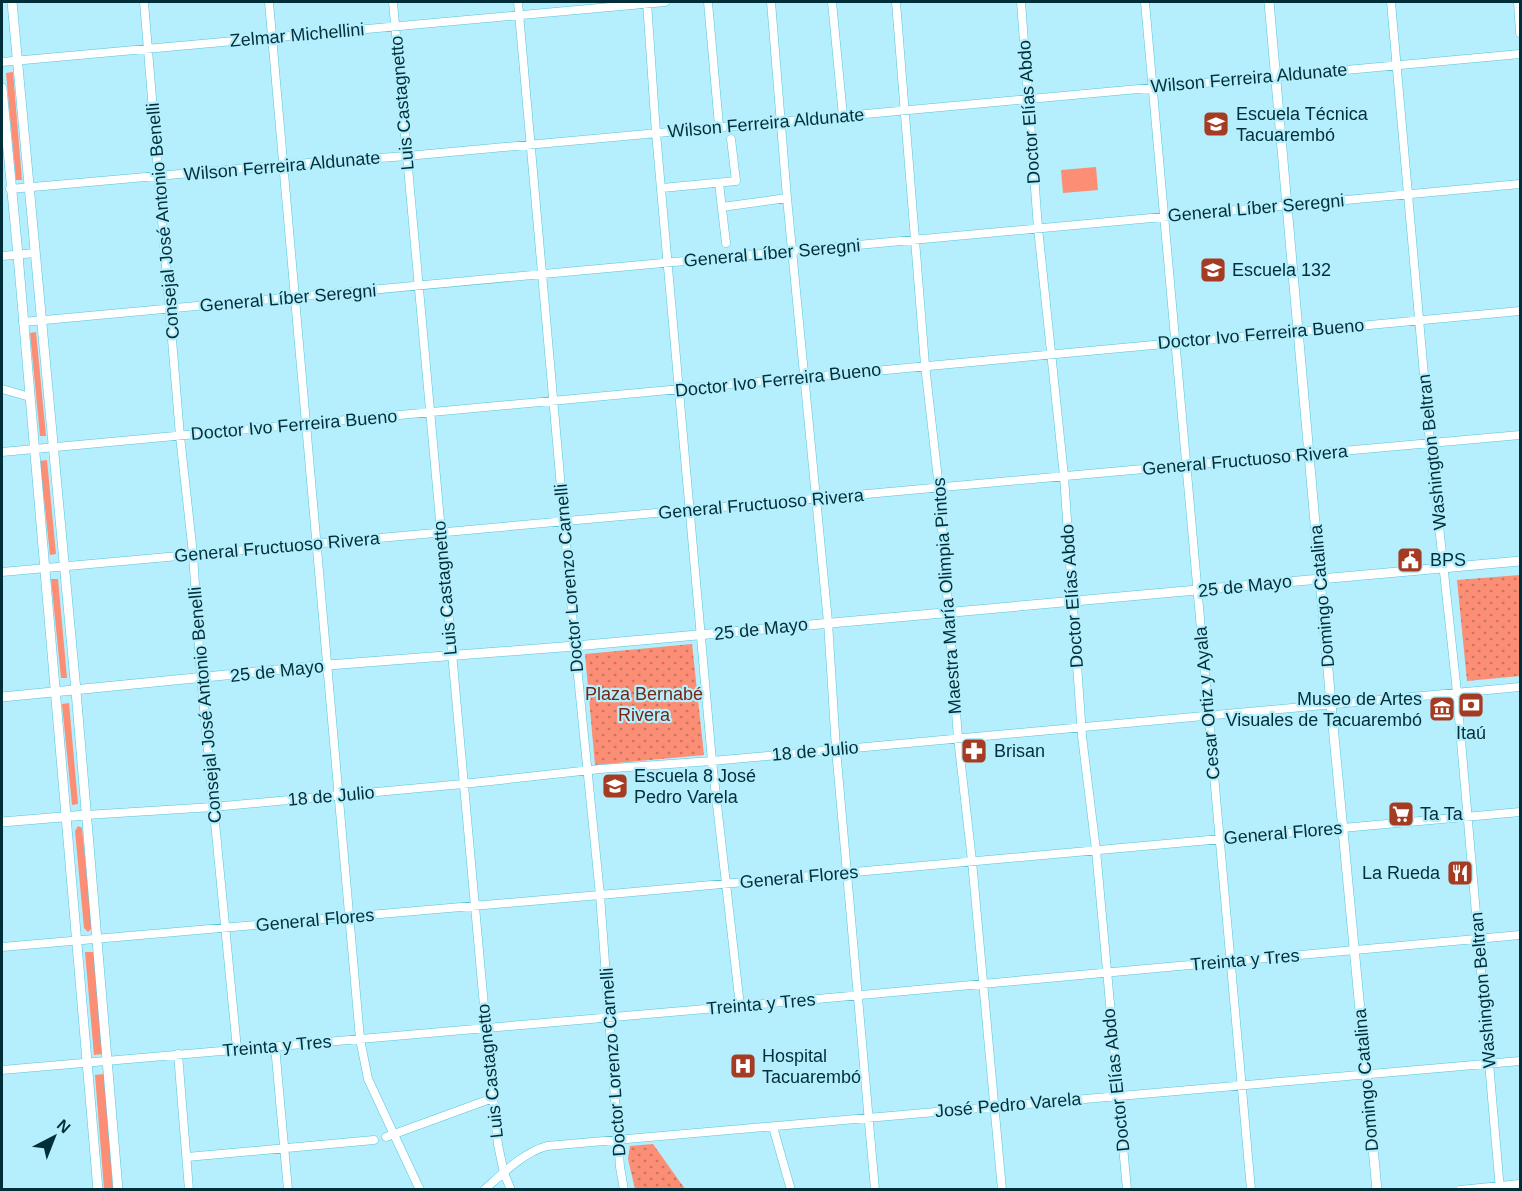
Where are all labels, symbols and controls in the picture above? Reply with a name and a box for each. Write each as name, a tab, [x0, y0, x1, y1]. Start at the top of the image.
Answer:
street label: Zelmar Michellini	[229, 19, 365, 51]
street label: Luis Castagnetto	[386, 35, 418, 171]
street label: Doctor Elías Abdo	[1014, 39, 1044, 185]
street label: Wilson Ferreira Aldunate	[1150, 59, 1348, 97]
street label: Consejal José Antonio Benelli	[143, 102, 183, 340]
street label: Wilson Ferreira Aldunate	[667, 104, 865, 142]
place label: Escuela Técnica Tacuarembó	[1236, 104, 1369, 145]
school or university icon: Escuela Técnica Tacuarembó	[1201, 109, 1231, 139]
street label: Wilson Ferreira Aldunate	[183, 147, 381, 185]
street label: General Líber Seregni	[1167, 190, 1345, 226]
street label: General Líber Seregni	[683, 235, 861, 271]
school or university icon: Escuela 132	[1198, 255, 1228, 285]
place label: Escuela 132	[1232, 260, 1331, 280]
street label: General Líber Seregni	[199, 280, 377, 316]
street label: Doctor Ivo Ferreira Bueno	[1157, 315, 1365, 353]
street label: Doctor Ivo Ferreira Bueno	[674, 359, 882, 401]
street label: Washington Beltran	[1414, 373, 1450, 531]
street label: Doctor Ivo Ferreira Bueno	[190, 406, 398, 444]
street label: General Fructuoso Rivera	[1141, 441, 1350, 479]
street label: Maestra María Olimpia Pintos	[929, 477, 965, 715]
street label: Doctor Lorenzo Carnelli	[551, 483, 587, 673]
street label: General Fructuoso Rivera	[657, 485, 866, 523]
street label: Luis Castagnetto	[429, 520, 461, 656]
street label: Doctor Elías Abdo	[1057, 523, 1087, 669]
street label: Domingo Catalina	[1306, 523, 1338, 668]
street label: General Fructuoso Rivera	[173, 528, 382, 566]
public building icon: BPS	[1395, 545, 1425, 575]
place label: BPS	[1430, 550, 1466, 570]
street label: 25 de Mayo	[1197, 571, 1293, 601]
street label: Consejal José Antonio Benelli	[185, 586, 225, 824]
street label: 25 de Mayo	[713, 614, 809, 644]
street label: Cesar Ortiz y Ayala	[1190, 625, 1224, 780]
street label: 25 de Mayo	[229, 656, 325, 686]
park label: Plaza Bernabé Rivera	[585, 684, 703, 725]
place label: Museo de Artes Visuales de Tacuarembó	[1226, 689, 1422, 730]
bank icon: Itaú	[1456, 690, 1486, 720]
museum icon: Museo de Artes Visuales de Tacuarembó	[1427, 694, 1457, 724]
place label: Itaú	[1456, 723, 1486, 743]
pharmacy icon: Brisan	[959, 736, 989, 766]
street label: 18 de Julio	[771, 737, 859, 765]
place label: Brisan	[994, 741, 1045, 761]
place label: Escuela 8 José Pedro Varela	[634, 766, 756, 807]
school or university icon: Escuela 8 José Pedro Varela	[600, 771, 630, 801]
street label: 18 de Julio	[287, 782, 375, 810]
supermarket icon: Ta Ta	[1386, 799, 1416, 829]
place label: Ta Ta	[1420, 804, 1464, 824]
street label: General Flores	[1223, 818, 1343, 848]
restaurant icon: La Rueda	[1445, 858, 1475, 888]
street label: General Flores	[739, 862, 859, 892]
place label: La Rueda	[1362, 863, 1441, 883]
street label: General Flores	[255, 905, 375, 935]
street label: Washington Beltran	[1466, 911, 1500, 1069]
street label: Treinta y Tres	[1190, 945, 1300, 975]
street label: Doctor Lorenzo Carnelli	[596, 967, 630, 1157]
street label: Treinta y Tres	[706, 989, 816, 1019]
street label: Luis Castagnetto	[473, 1003, 507, 1139]
street label: Doctor Elías Abdo	[1099, 1007, 1133, 1153]
street label: Domingo Catalina	[1350, 1007, 1382, 1152]
street label: Treinta y Tres	[222, 1031, 332, 1061]
place label: Hospital Tacuarembó	[762, 1046, 861, 1087]
hospital icon: Hospital Tacuarembó	[728, 1051, 758, 1081]
street label: José Pedro Varela	[934, 1089, 1083, 1121]
north arrow	[24, 1107, 84, 1167]
text: N	[54, 1116, 74, 1136]

